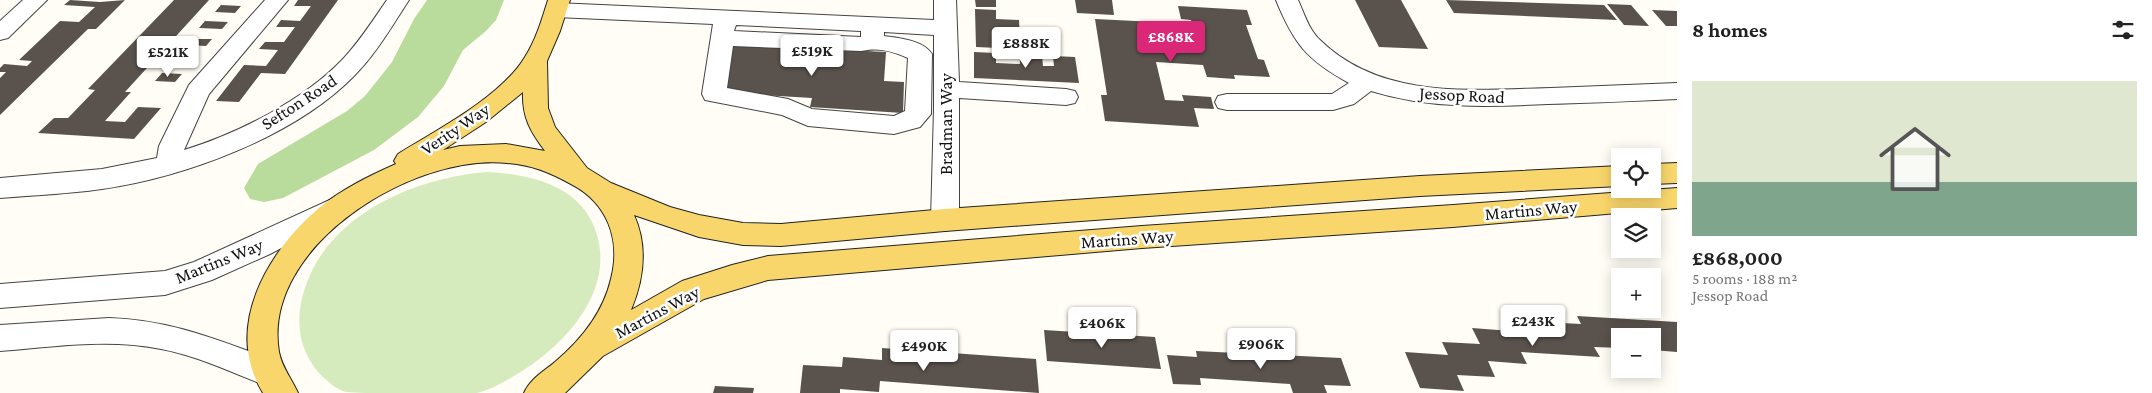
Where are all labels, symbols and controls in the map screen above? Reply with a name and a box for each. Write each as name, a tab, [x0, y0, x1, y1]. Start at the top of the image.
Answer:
icon: filters	[2109, 16, 2137, 44]
text: 8 homes	[1692, 18, 1767, 42]
pin: £868K	[1136, 20, 1206, 63]
pin: £888K	[991, 27, 1061, 69]
text: £868K	[1148, 28, 1194, 45]
pin: £519K	[777, 34, 847, 77]
text: £888K	[1003, 34, 1049, 51]
pin: £521K	[133, 36, 203, 78]
text: £519K	[791, 42, 833, 59]
text: £521K	[148, 43, 188, 60]
street label: Sefton Road	[258, 70, 341, 134]
street label: Bradman Way	[936, 72, 956, 175]
street label: Jessop Road	[1417, 83, 1506, 107]
street label: Verity Way	[417, 98, 494, 159]
icon: home	[1870, 114, 1960, 204]
map controls	[1611, 148, 1661, 378]
button: locate	[1611, 148, 1661, 198]
street label: Martins Way	[1484, 196, 1579, 224]
button: layers	[1611, 208, 1661, 258]
street label: Martins Way	[1080, 226, 1175, 252]
street label: Martins Way	[172, 234, 266, 288]
text: £868,000	[1692, 246, 1783, 270]
button: +	[1611, 268, 1661, 318]
text: 5 rooms · 188 m²	[1692, 270, 1797, 287]
street label: Martins Way	[611, 281, 703, 343]
text: Jessop Road	[1692, 287, 1768, 304]
pin: £243K	[1498, 304, 1568, 347]
pin: £406K	[1067, 306, 1137, 349]
text: £243K	[1511, 312, 1555, 329]
text: £406K	[1079, 314, 1125, 331]
pin: £906K	[1226, 328, 1296, 370]
button: −	[1611, 328, 1661, 378]
pin: £490K	[889, 330, 959, 372]
text: £906K	[1238, 335, 1284, 352]
text: £490K	[901, 337, 947, 354]

